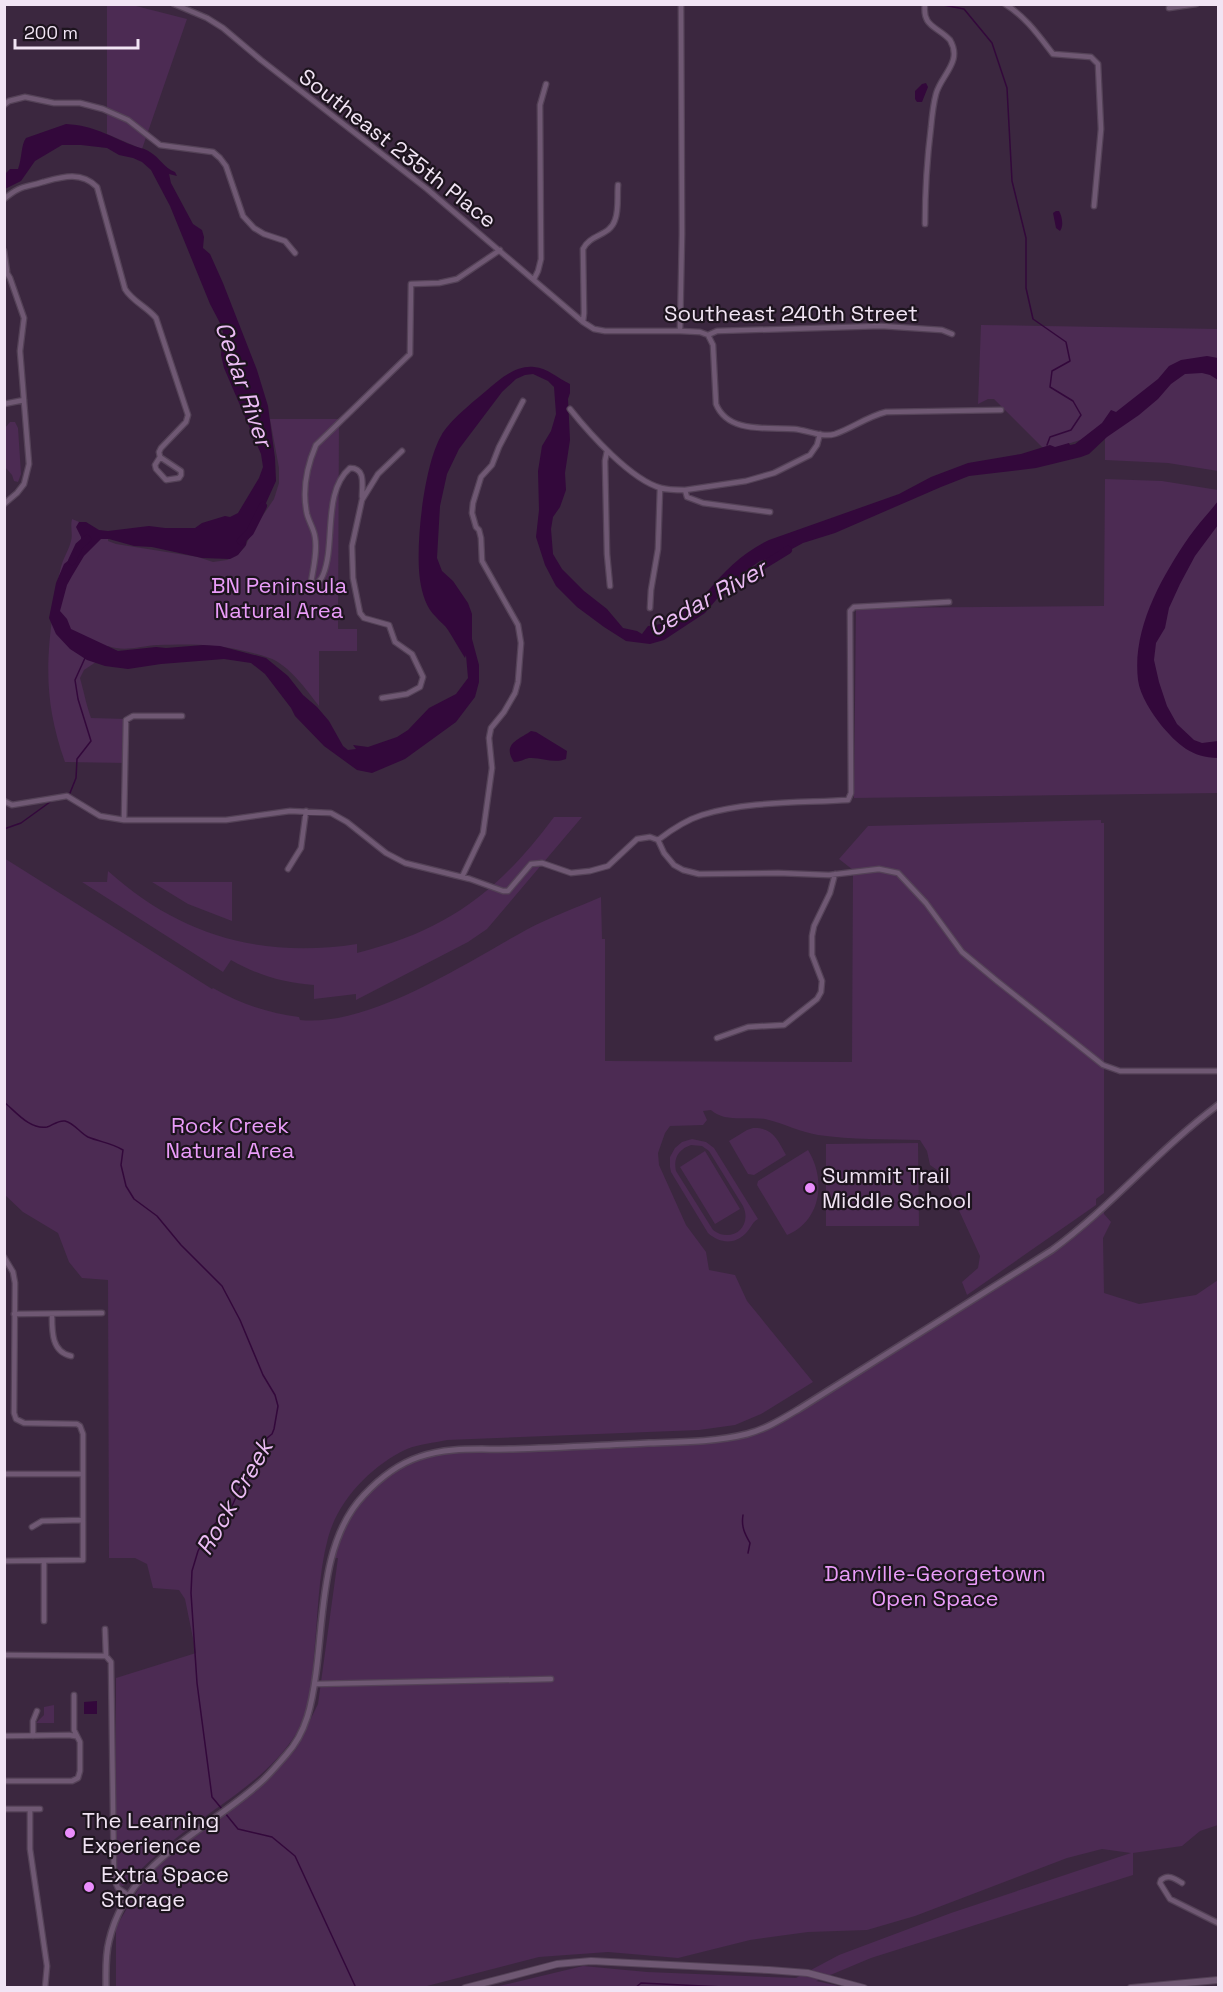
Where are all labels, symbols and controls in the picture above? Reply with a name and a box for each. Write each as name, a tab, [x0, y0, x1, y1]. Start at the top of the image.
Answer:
scale bar	[15, 12, 138, 50]
text: 200 m	[24, 21, 78, 44]
street label: Southeast 235th Place	[294, 62, 502, 234]
street label: Southeast 240th Street	[664, 299, 918, 327]
water label: Cedar River	[208, 317, 281, 454]
water label: Cedar River	[642, 551, 774, 643]
park label: BN Peninsula Natural Area	[211, 571, 347, 624]
park label: Rock Creek Natural Area	[166, 1111, 295, 1164]
place label: Summit Trail Middle School	[822, 1161, 972, 1214]
marker: Summit Trail Middle School	[803, 1181, 817, 1195]
water label: Rock Creek	[188, 1431, 281, 1561]
park label: Danville-Georgetown Open Space	[824, 1559, 1046, 1612]
place label: The Learning Experience	[82, 1806, 220, 1859]
marker: The Learning Experience	[63, 1826, 77, 1840]
place label: Extra Space Storage	[101, 1860, 229, 1913]
marker: Extra Space Storage	[82, 1880, 96, 1894]

